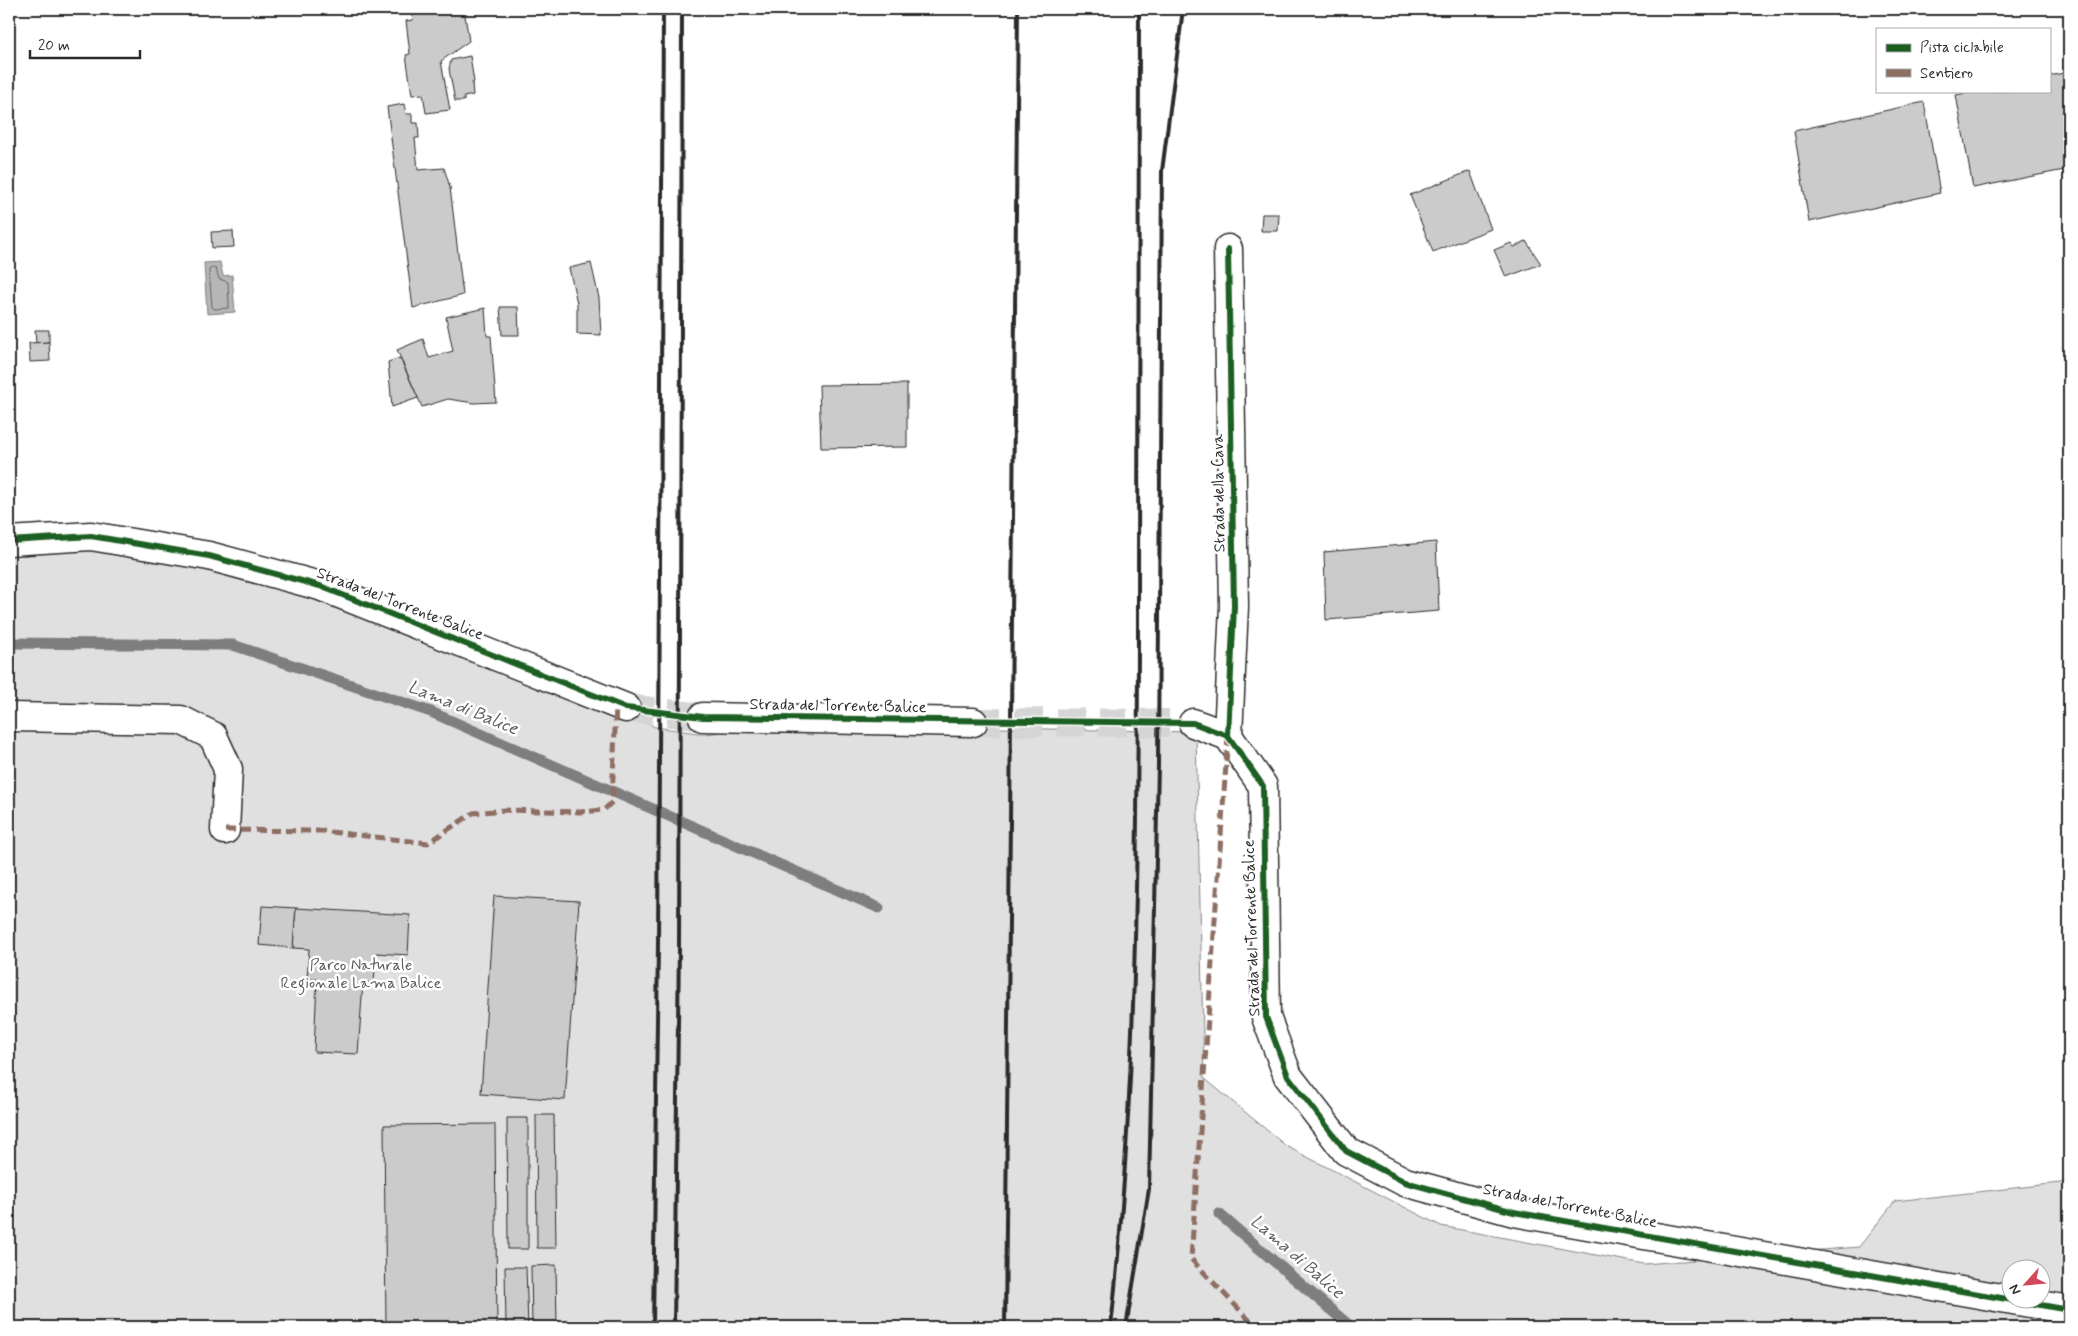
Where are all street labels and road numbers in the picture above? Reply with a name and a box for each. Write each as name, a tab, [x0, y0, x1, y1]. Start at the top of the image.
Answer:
street label: Strada della Cava	[1207, 433, 1231, 553]
street label: Strada del Torrente Balice	[314, 562, 487, 646]
street label: Strada del Torrente Balice	[749, 694, 927, 718]
street label: Strada del Torrente Balice	[1238, 839, 1266, 1017]
street label: Strada del Torrente Balice	[1481, 1179, 1659, 1233]

